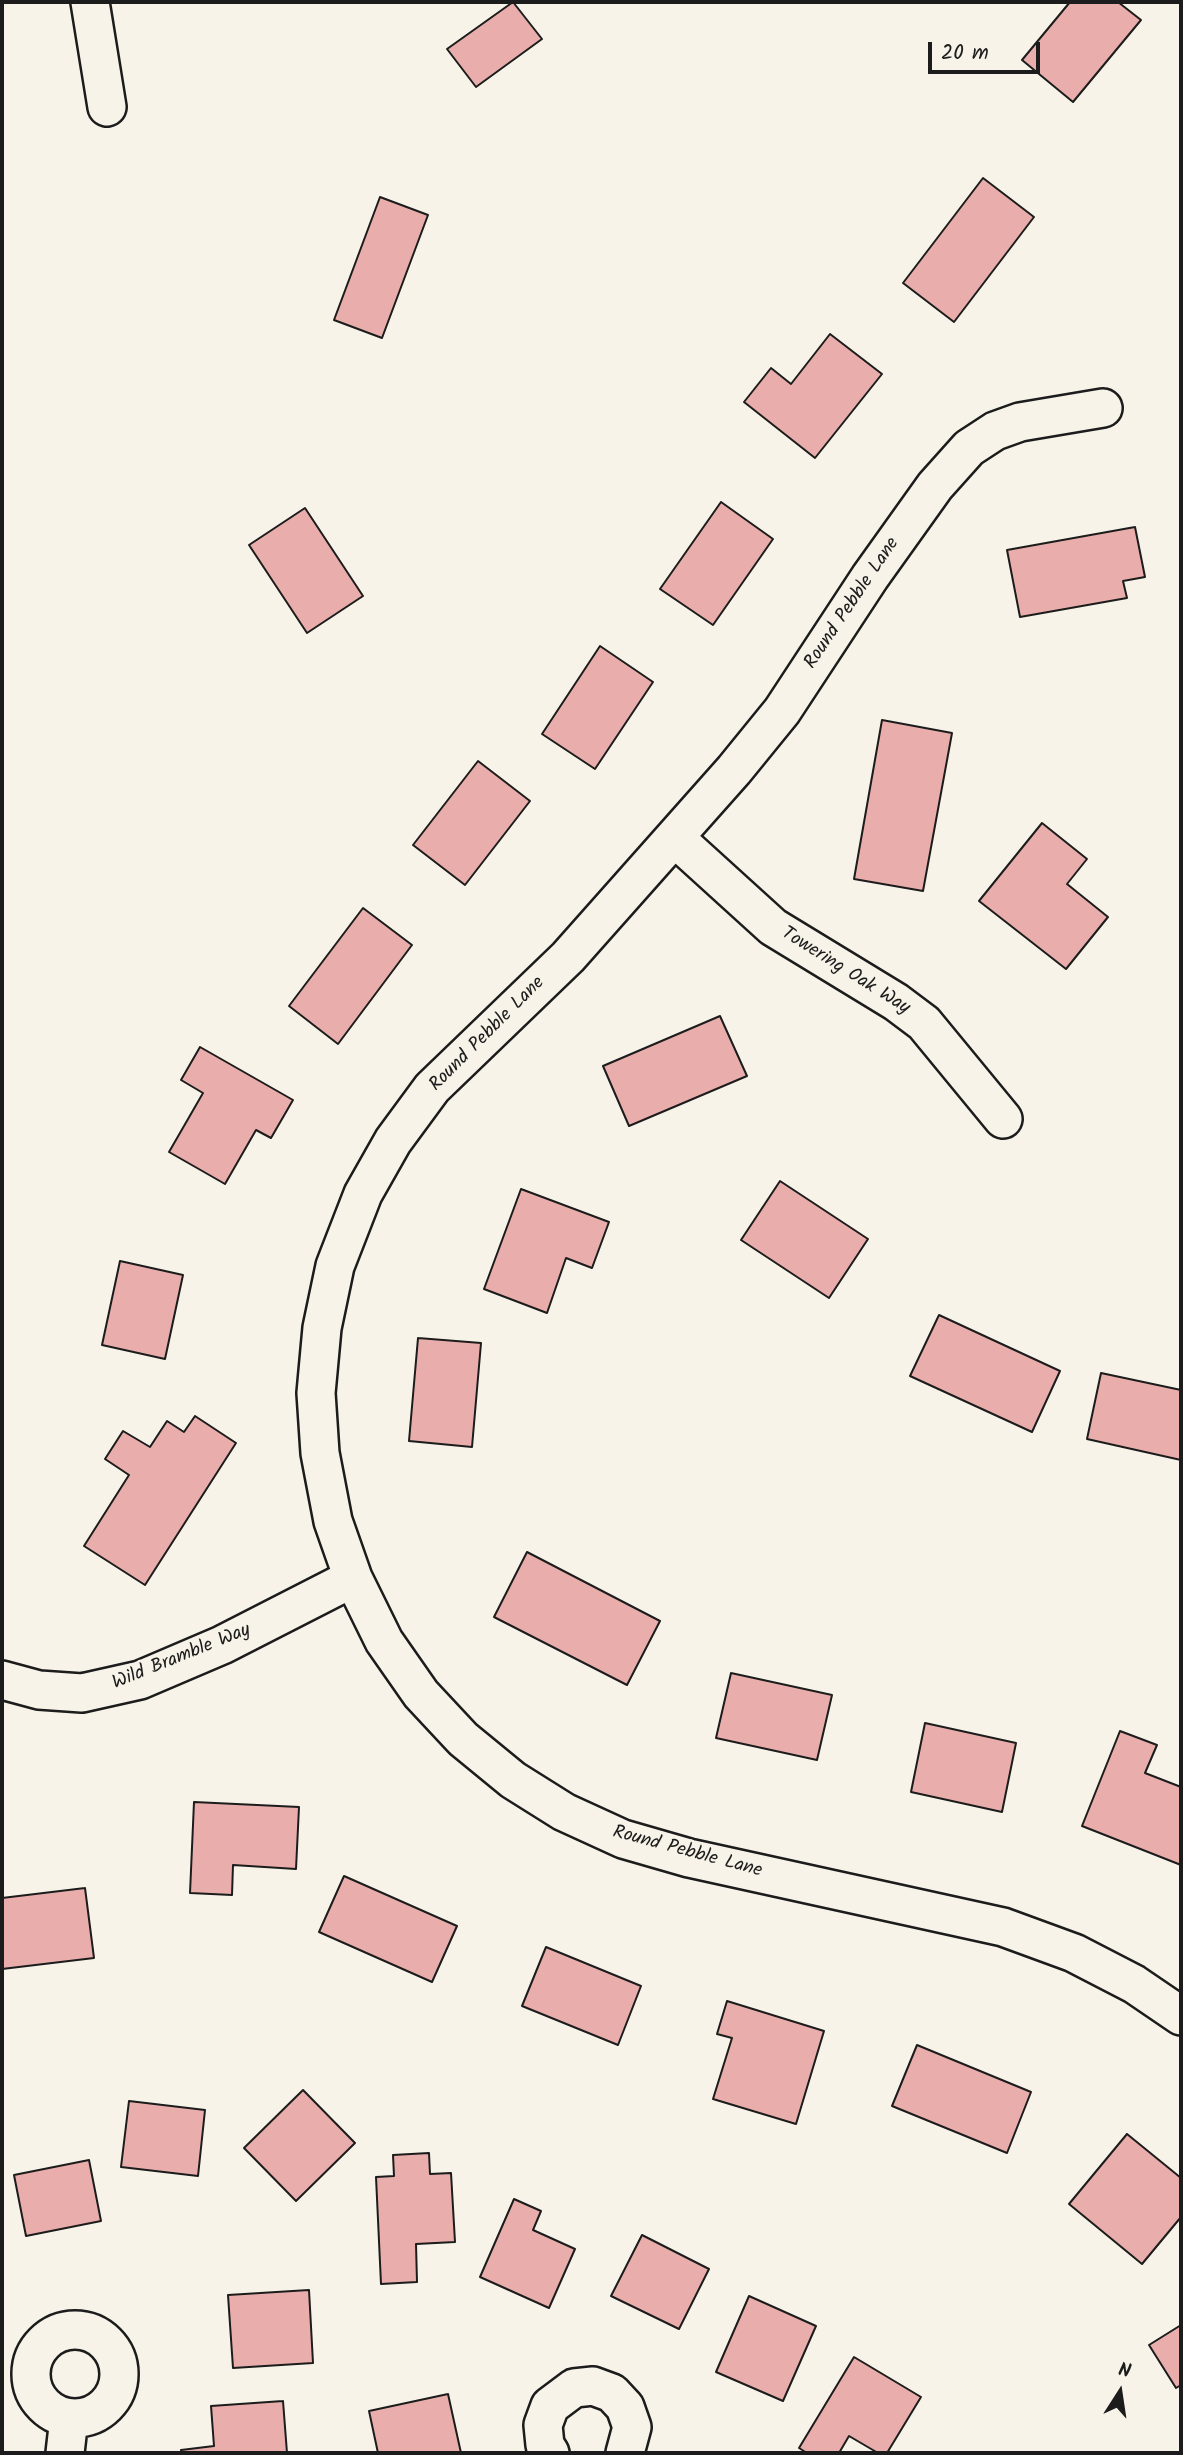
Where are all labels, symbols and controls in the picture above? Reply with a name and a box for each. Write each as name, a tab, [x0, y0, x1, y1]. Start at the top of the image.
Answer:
scale bar	[931, 28, 1043, 72]
text: 20 m	[941, 37, 989, 70]
street label: Round Pebble Lane	[801, 534, 905, 674]
street label: Towering Oak Way	[776, 923, 914, 1021]
street label: Round Pebble Lane	[426, 973, 550, 1097]
street label: Wild Bramble Way	[110, 1620, 254, 1696]
street label: Round Pebble Lane	[610, 1822, 764, 1884]
text: N	[1115, 2356, 1133, 2387]
north arrow	[1085, 2357, 1155, 2427]

